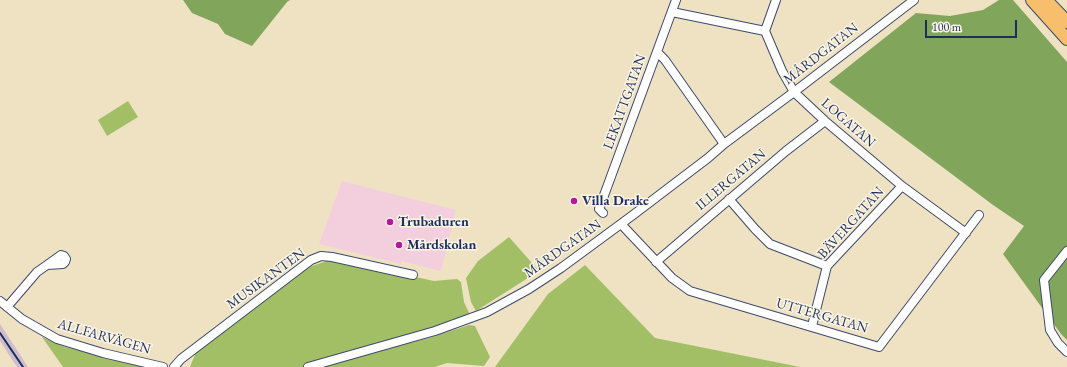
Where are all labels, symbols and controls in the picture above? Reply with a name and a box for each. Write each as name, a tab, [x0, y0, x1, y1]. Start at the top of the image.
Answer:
scale bar	[927, 12, 1019, 38]
text: 100 m	[932, 19, 961, 35]
street label: MÅRDGATAN	[780, 20, 862, 88]
street label: LEKATTGATAN	[600, 52, 650, 152]
street label: LOGATAN	[817, 95, 879, 151]
street label: ILLERGATAN	[692, 146, 770, 214]
street label: BÄVERGATAN	[814, 184, 888, 262]
place label: Villa Drake	[582, 193, 649, 209]
marker: Villa Drake	[569, 196, 579, 206]
place label: Trubaduren	[398, 214, 469, 230]
street label: MÅRDGATAN	[521, 216, 605, 282]
marker: Trubaduren	[385, 217, 395, 227]
place label: Mårdskolan	[407, 237, 476, 253]
marker: Mårdskolan	[394, 240, 404, 250]
street label: MUSIKANTEN	[223, 245, 309, 313]
street label: UTTERGATAN	[774, 295, 870, 337]
street label: ALLFARVÄGEN	[55, 316, 153, 358]

